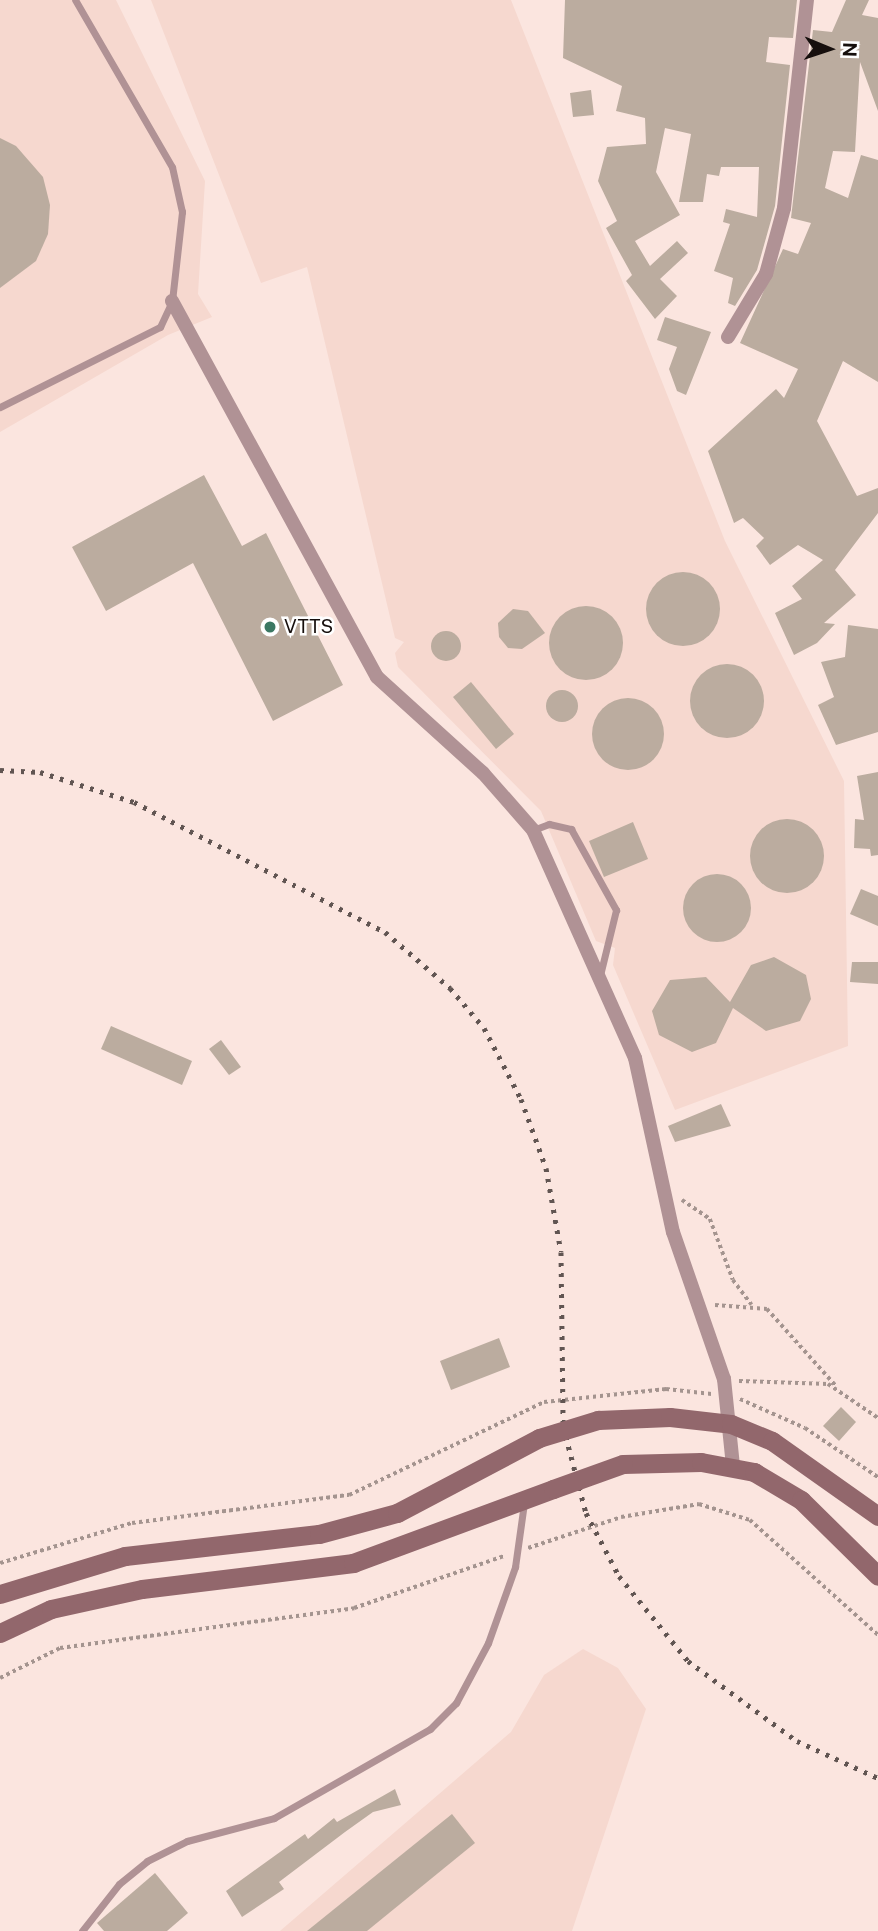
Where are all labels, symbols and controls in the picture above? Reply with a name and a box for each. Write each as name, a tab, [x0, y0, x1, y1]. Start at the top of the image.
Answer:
north arrow	[794, 14, 864, 84]
text: N	[839, 42, 861, 58]
place label: VTTS	[284, 616, 333, 638]
marker: VTTS	[262, 619, 278, 635]

